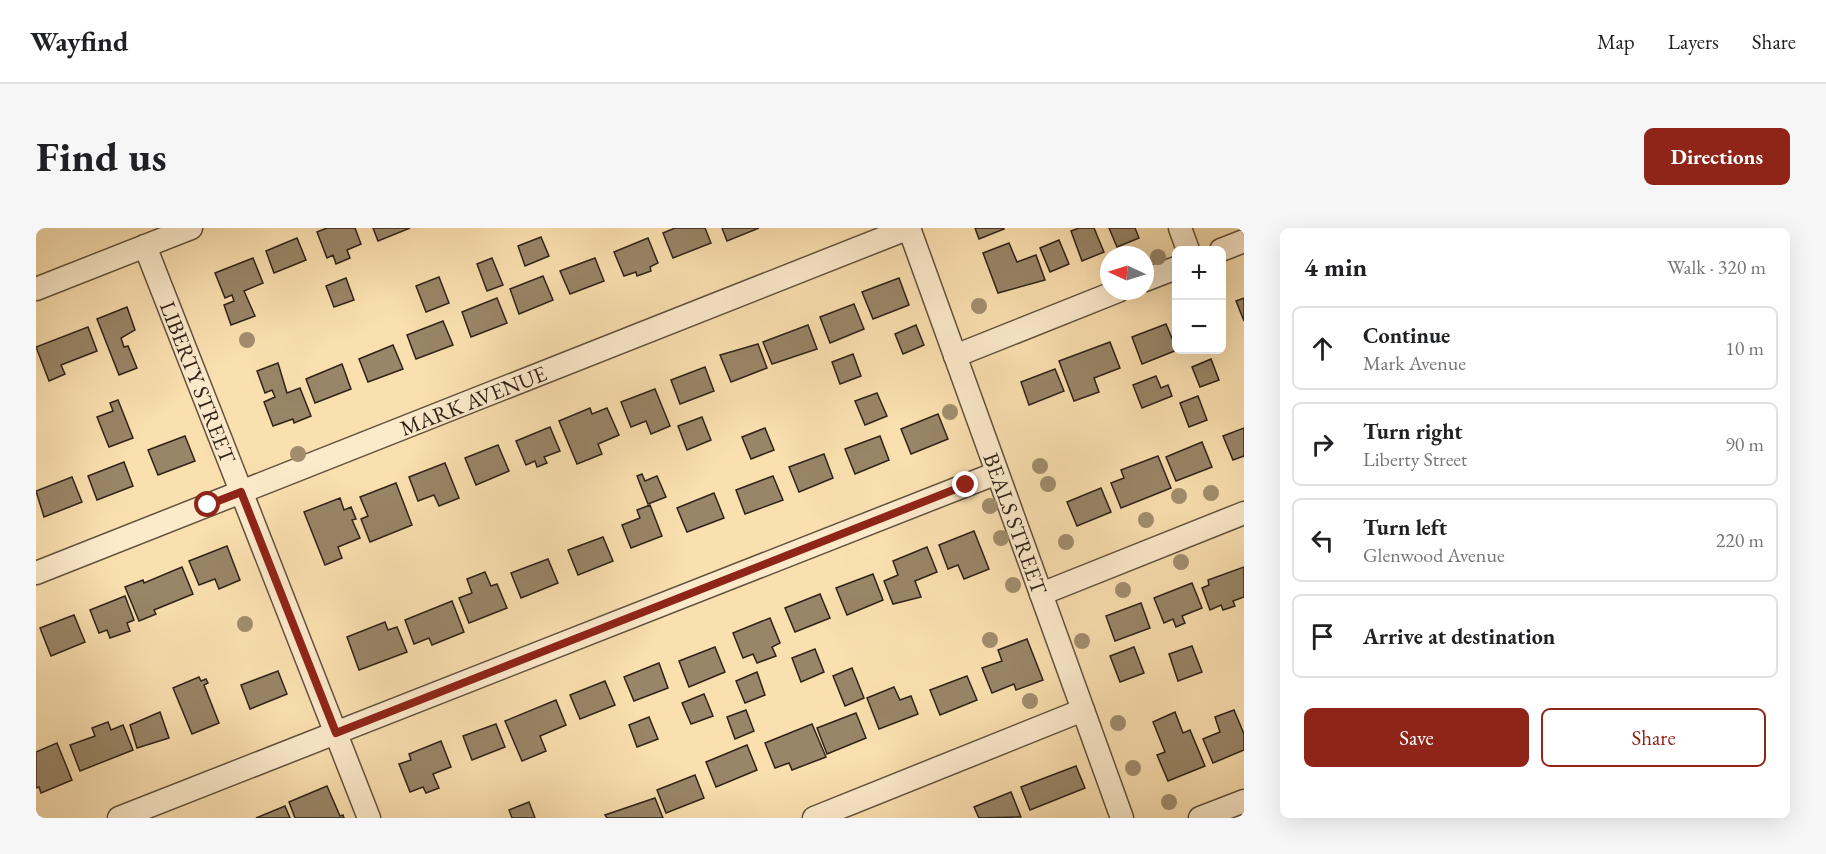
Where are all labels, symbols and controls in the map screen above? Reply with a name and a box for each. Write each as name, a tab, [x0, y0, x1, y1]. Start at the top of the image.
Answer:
text: Wayfind	[30, 23, 128, 59]
text: Map	[1597, 28, 1635, 55]
text: Layers	[1668, 28, 1719, 55]
text: Share	[1752, 28, 1796, 55]
button: Directions	[1644, 128, 1790, 185]
text: Find us	[36, 129, 167, 184]
north arrow	[1100, 246, 1154, 300]
map controls	[1172, 246, 1226, 354]
button: +	[1172, 246, 1226, 300]
text: 4 min	[1304, 250, 1367, 284]
text: Walk · 320 m	[1667, 254, 1766, 280]
street label: LIBERTY STREET	[153, 297, 243, 467]
button: −	[1172, 300, 1226, 354]
text: Continue	[1363, 321, 1450, 350]
icon: ahead	[1306, 332, 1339, 365]
text: 10 m	[1725, 335, 1764, 361]
text: Mark Avenue	[1363, 350, 1466, 376]
street label: MARK AVENUE	[395, 358, 551, 442]
text: Turn right	[1363, 417, 1462, 446]
icon: right	[1306, 428, 1339, 461]
text: 90 m	[1725, 431, 1764, 457]
text: Liberty Street	[1363, 446, 1467, 472]
street label: BEALS STREET	[977, 449, 1055, 598]
route end	[952, 471, 978, 497]
route start	[194, 491, 220, 517]
text: Turn left	[1363, 513, 1447, 542]
icon: left	[1306, 524, 1339, 557]
text: 220 m	[1716, 527, 1764, 553]
text: Glenwood Avenue	[1363, 542, 1505, 568]
icon: arrive	[1306, 620, 1339, 653]
text: Arrive at destination	[1363, 622, 1555, 651]
button: Save	[1304, 708, 1529, 767]
button: Share	[1541, 708, 1766, 767]

